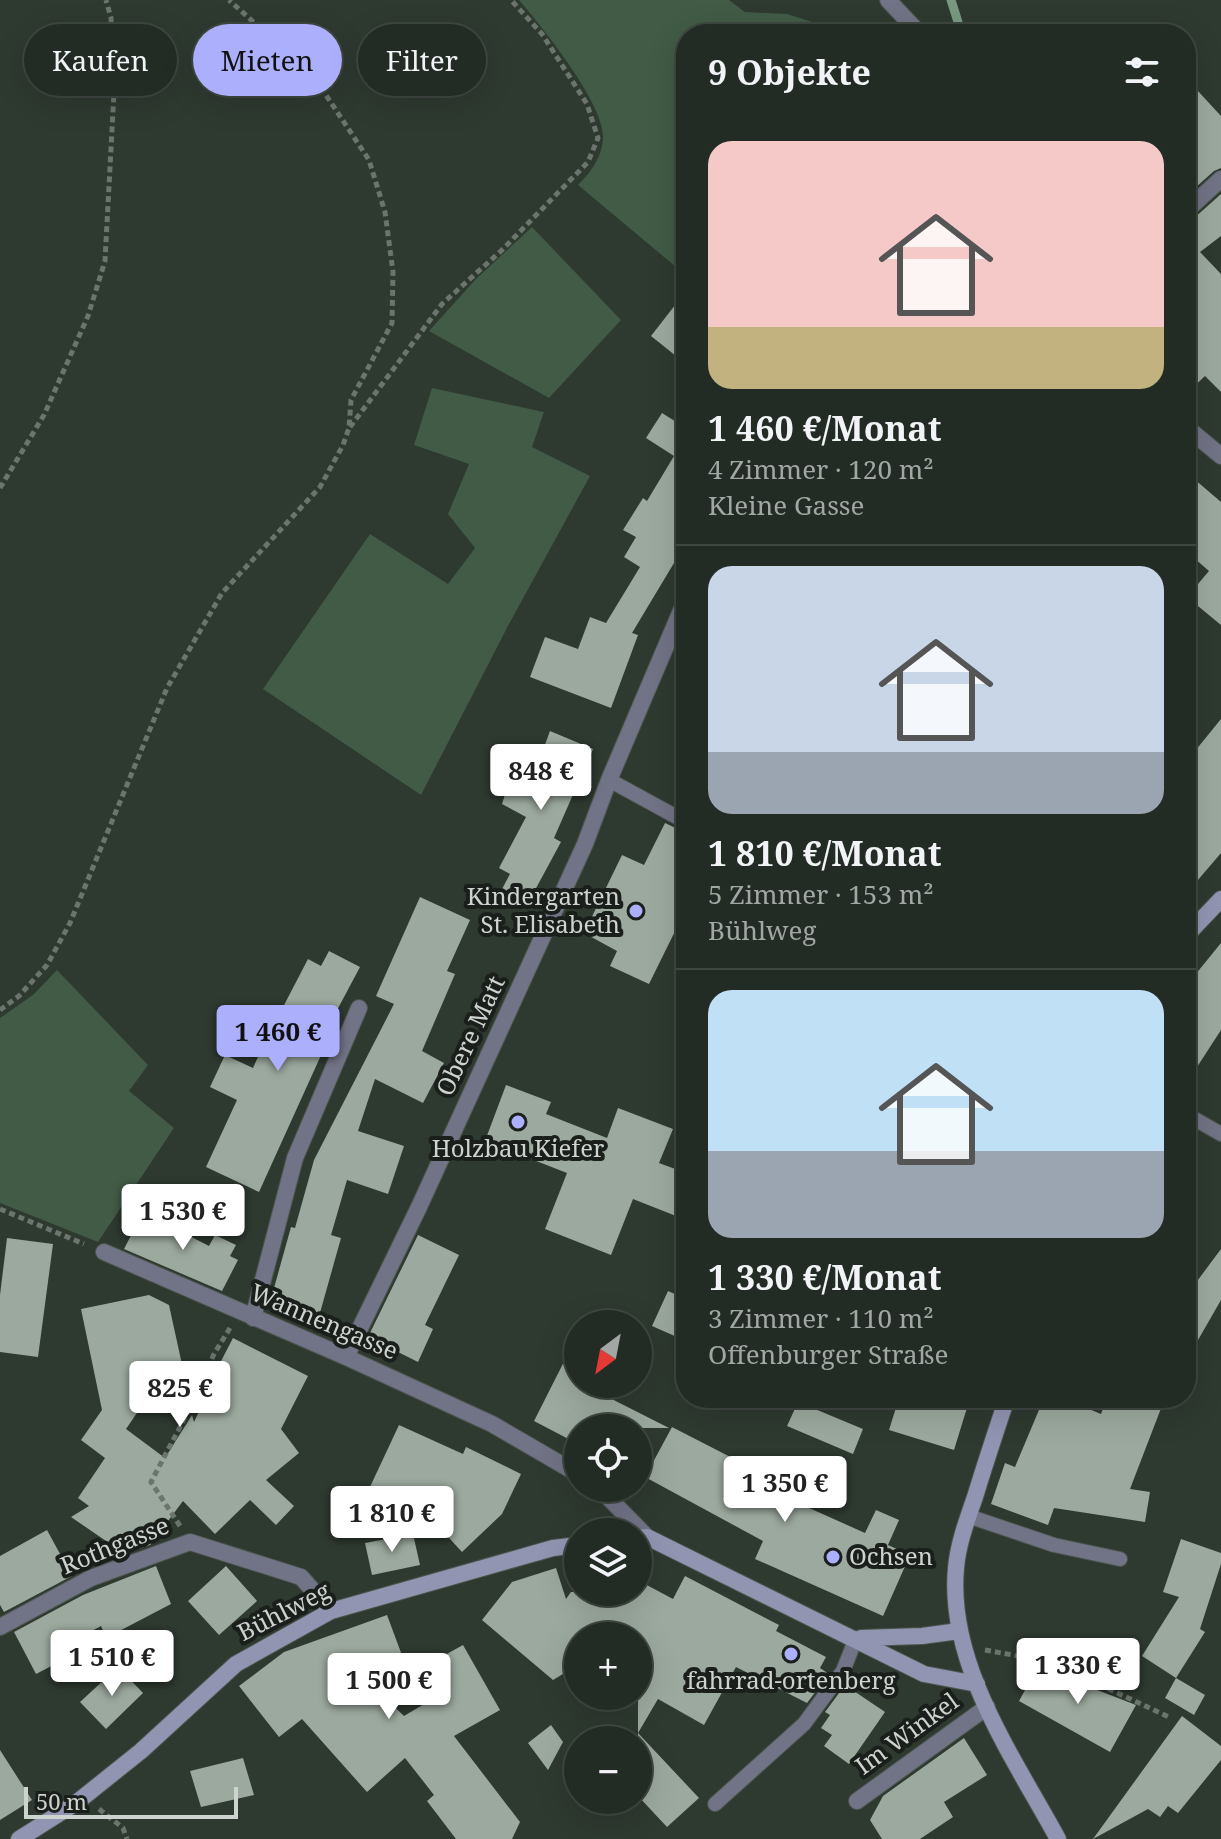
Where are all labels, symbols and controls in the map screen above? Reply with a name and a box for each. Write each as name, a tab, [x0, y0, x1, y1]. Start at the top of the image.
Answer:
chip: Kaufen	[24, 24, 177, 96]
chip: Mieten	[193, 24, 342, 96]
chip: Filter	[358, 24, 486, 96]
text: 9 Objekte	[708, 49, 871, 95]
icon: filters	[1120, 50, 1164, 94]
icon: home	[864, 193, 1008, 337]
text: 1 460 €/Monat	[708, 405, 941, 451]
text: 4 Zimmer · 120 m²	[708, 451, 934, 487]
text: Kleine Gasse	[708, 487, 865, 523]
icon: home	[864, 618, 1008, 762]
pin: 848 €	[485, 744, 597, 812]
text: 848 €	[508, 752, 574, 788]
text: 1 810 €/Monat	[708, 830, 941, 876]
text: 5 Zimmer · 153 m²	[708, 876, 934, 912]
place label: Kindergarten St. Elisabeth	[467, 879, 620, 940]
marker: Kindergarten St. Elisabeth	[627, 902, 645, 920]
text: Bühlweg	[708, 912, 816, 948]
street label: Obere Matt	[427, 970, 512, 1101]
pin: 1 460 €	[204, 1005, 352, 1073]
text: 1 460 €	[235, 1013, 321, 1049]
icon: home	[864, 1042, 1008, 1186]
marker: Holzbau Kiefer	[509, 1113, 527, 1131]
place label: Holzbau Kiefer	[432, 1131, 604, 1164]
pin: 1 530 €	[109, 1184, 257, 1252]
text: 1 530 €	[140, 1192, 226, 1228]
text: 1 330 €/Monat	[708, 1254, 941, 1300]
street label: Wannengasse	[246, 1275, 403, 1367]
text: 3 Zimmer · 110 m²	[708, 1300, 934, 1336]
north arrow	[564, 1310, 652, 1398]
map controls	[564, 1310, 652, 1814]
text: Offenburger Straße	[708, 1336, 948, 1372]
pin: 825 €	[124, 1361, 236, 1429]
text: 825 €	[147, 1369, 213, 1405]
button: locate	[564, 1414, 652, 1502]
pin: 1 350 €	[711, 1456, 859, 1524]
text: 1 350 €	[742, 1464, 828, 1500]
pin: 1 810 €	[318, 1486, 466, 1554]
text: 1 810 €	[349, 1494, 435, 1530]
street label: Rothgasse	[55, 1508, 174, 1581]
button: layers	[564, 1518, 652, 1606]
place label: Ochsen	[849, 1539, 933, 1572]
marker: Ochsen	[824, 1548, 842, 1566]
street label: Bühlweg	[231, 1573, 335, 1648]
button: +	[564, 1622, 652, 1710]
pin: 1 510 €	[38, 1630, 186, 1698]
text: 1 510 €	[69, 1638, 155, 1674]
pin: 1 330 €	[1004, 1638, 1152, 1706]
marker: fahrrad-ortenberg	[782, 1645, 800, 1663]
text: 1 330 €	[1035, 1646, 1121, 1682]
pin: 1 500 €	[315, 1653, 463, 1721]
text: 1 500 €	[346, 1661, 432, 1697]
place label: fahrrad-ortenberg	[686, 1663, 896, 1696]
street label: Im Winkel	[848, 1684, 965, 1781]
button: −	[564, 1726, 652, 1814]
scale bar	[24, 1783, 238, 1819]
text: 50 m	[36, 1786, 87, 1816]

